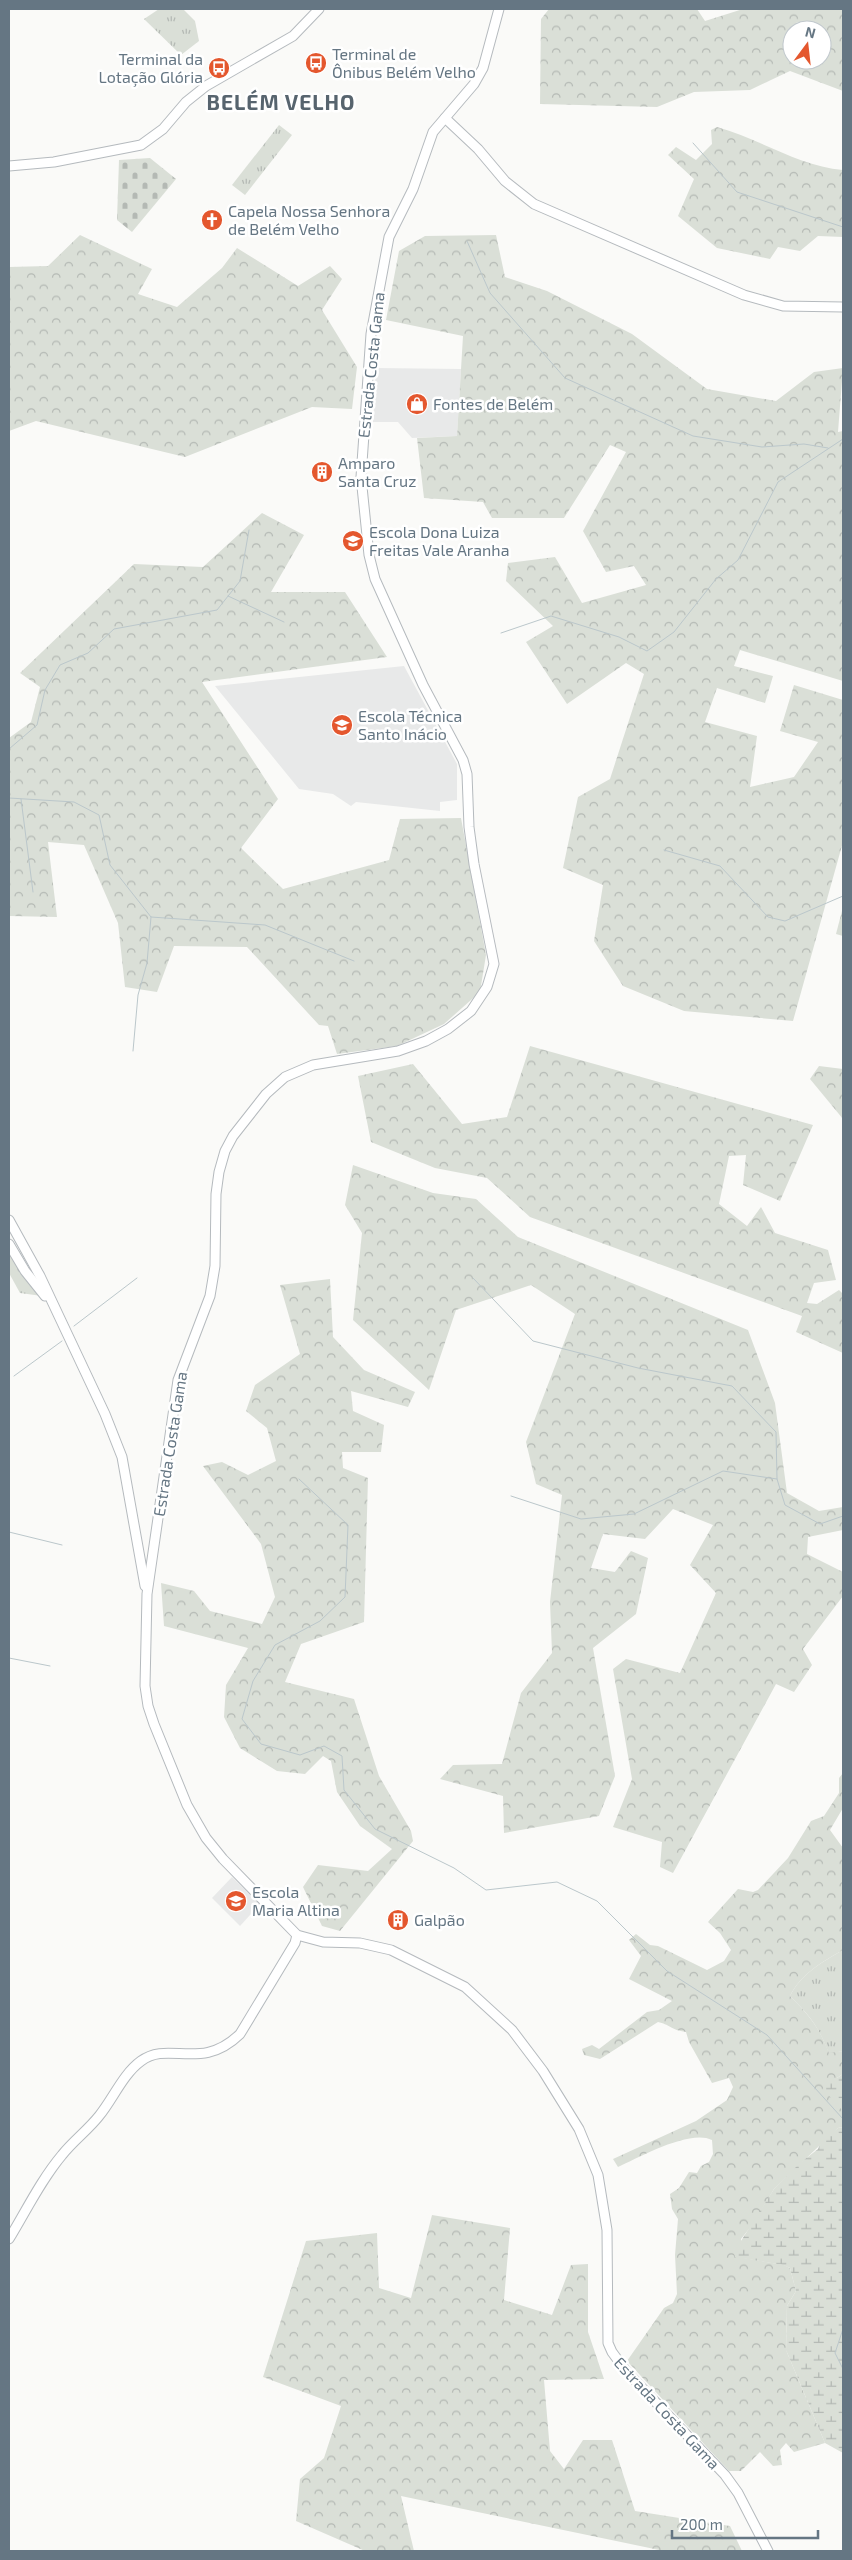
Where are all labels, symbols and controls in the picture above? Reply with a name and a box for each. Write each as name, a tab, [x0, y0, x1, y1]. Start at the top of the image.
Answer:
north arrow	[782, 20, 832, 70]
text: N	[803, 22, 818, 41]
place label: Terminal de Ônibus Belém Velho	[332, 44, 476, 81]
place label: Terminal da Lotação Glória	[99, 49, 203, 87]
bus stop icon: Terminal de Ônibus Belém Velho	[304, 51, 328, 75]
bus stop icon: Terminal da Lotação Glória	[207, 56, 231, 80]
district label: BELÉM VELHO	[206, 89, 356, 114]
place label: Capela Nossa Senhora de Belém Velho	[228, 201, 390, 238]
church icon: Capela Nossa Senhora de Belém Velho	[200, 208, 224, 232]
street label: Estrada Costa Gama	[353, 291, 388, 439]
shop icon: Fontes de Belém	[405, 392, 429, 416]
place label: Fontes de Belém	[433, 394, 553, 413]
place label: Amparo Santa Cruz	[338, 453, 416, 490]
building icon: Amparo Santa Cruz	[310, 460, 334, 484]
place label: Escola Dona Luiza Freitas Vale Aranha	[369, 522, 509, 559]
school or university icon: Escola Dona Luiza Freitas Vale Aranha	[341, 529, 365, 553]
place label: Escola Técnica Santo Inácio	[358, 706, 462, 743]
school or university icon: Escola Técnica Santo Inácio	[330, 713, 354, 737]
street label: Estrada Costa Gama	[149, 1370, 190, 1518]
place label: Escola Maria Altina	[252, 1882, 340, 1919]
school or university icon: Escola Maria Altina	[224, 1889, 248, 1913]
building icon: Galpão	[386, 1908, 410, 1932]
place label: Galpão	[414, 1910, 465, 1929]
street label: Estrada Costa Gama	[611, 2353, 724, 2473]
scale bar	[672, 2508, 818, 2540]
text: 200 m	[680, 2515, 723, 2533]

